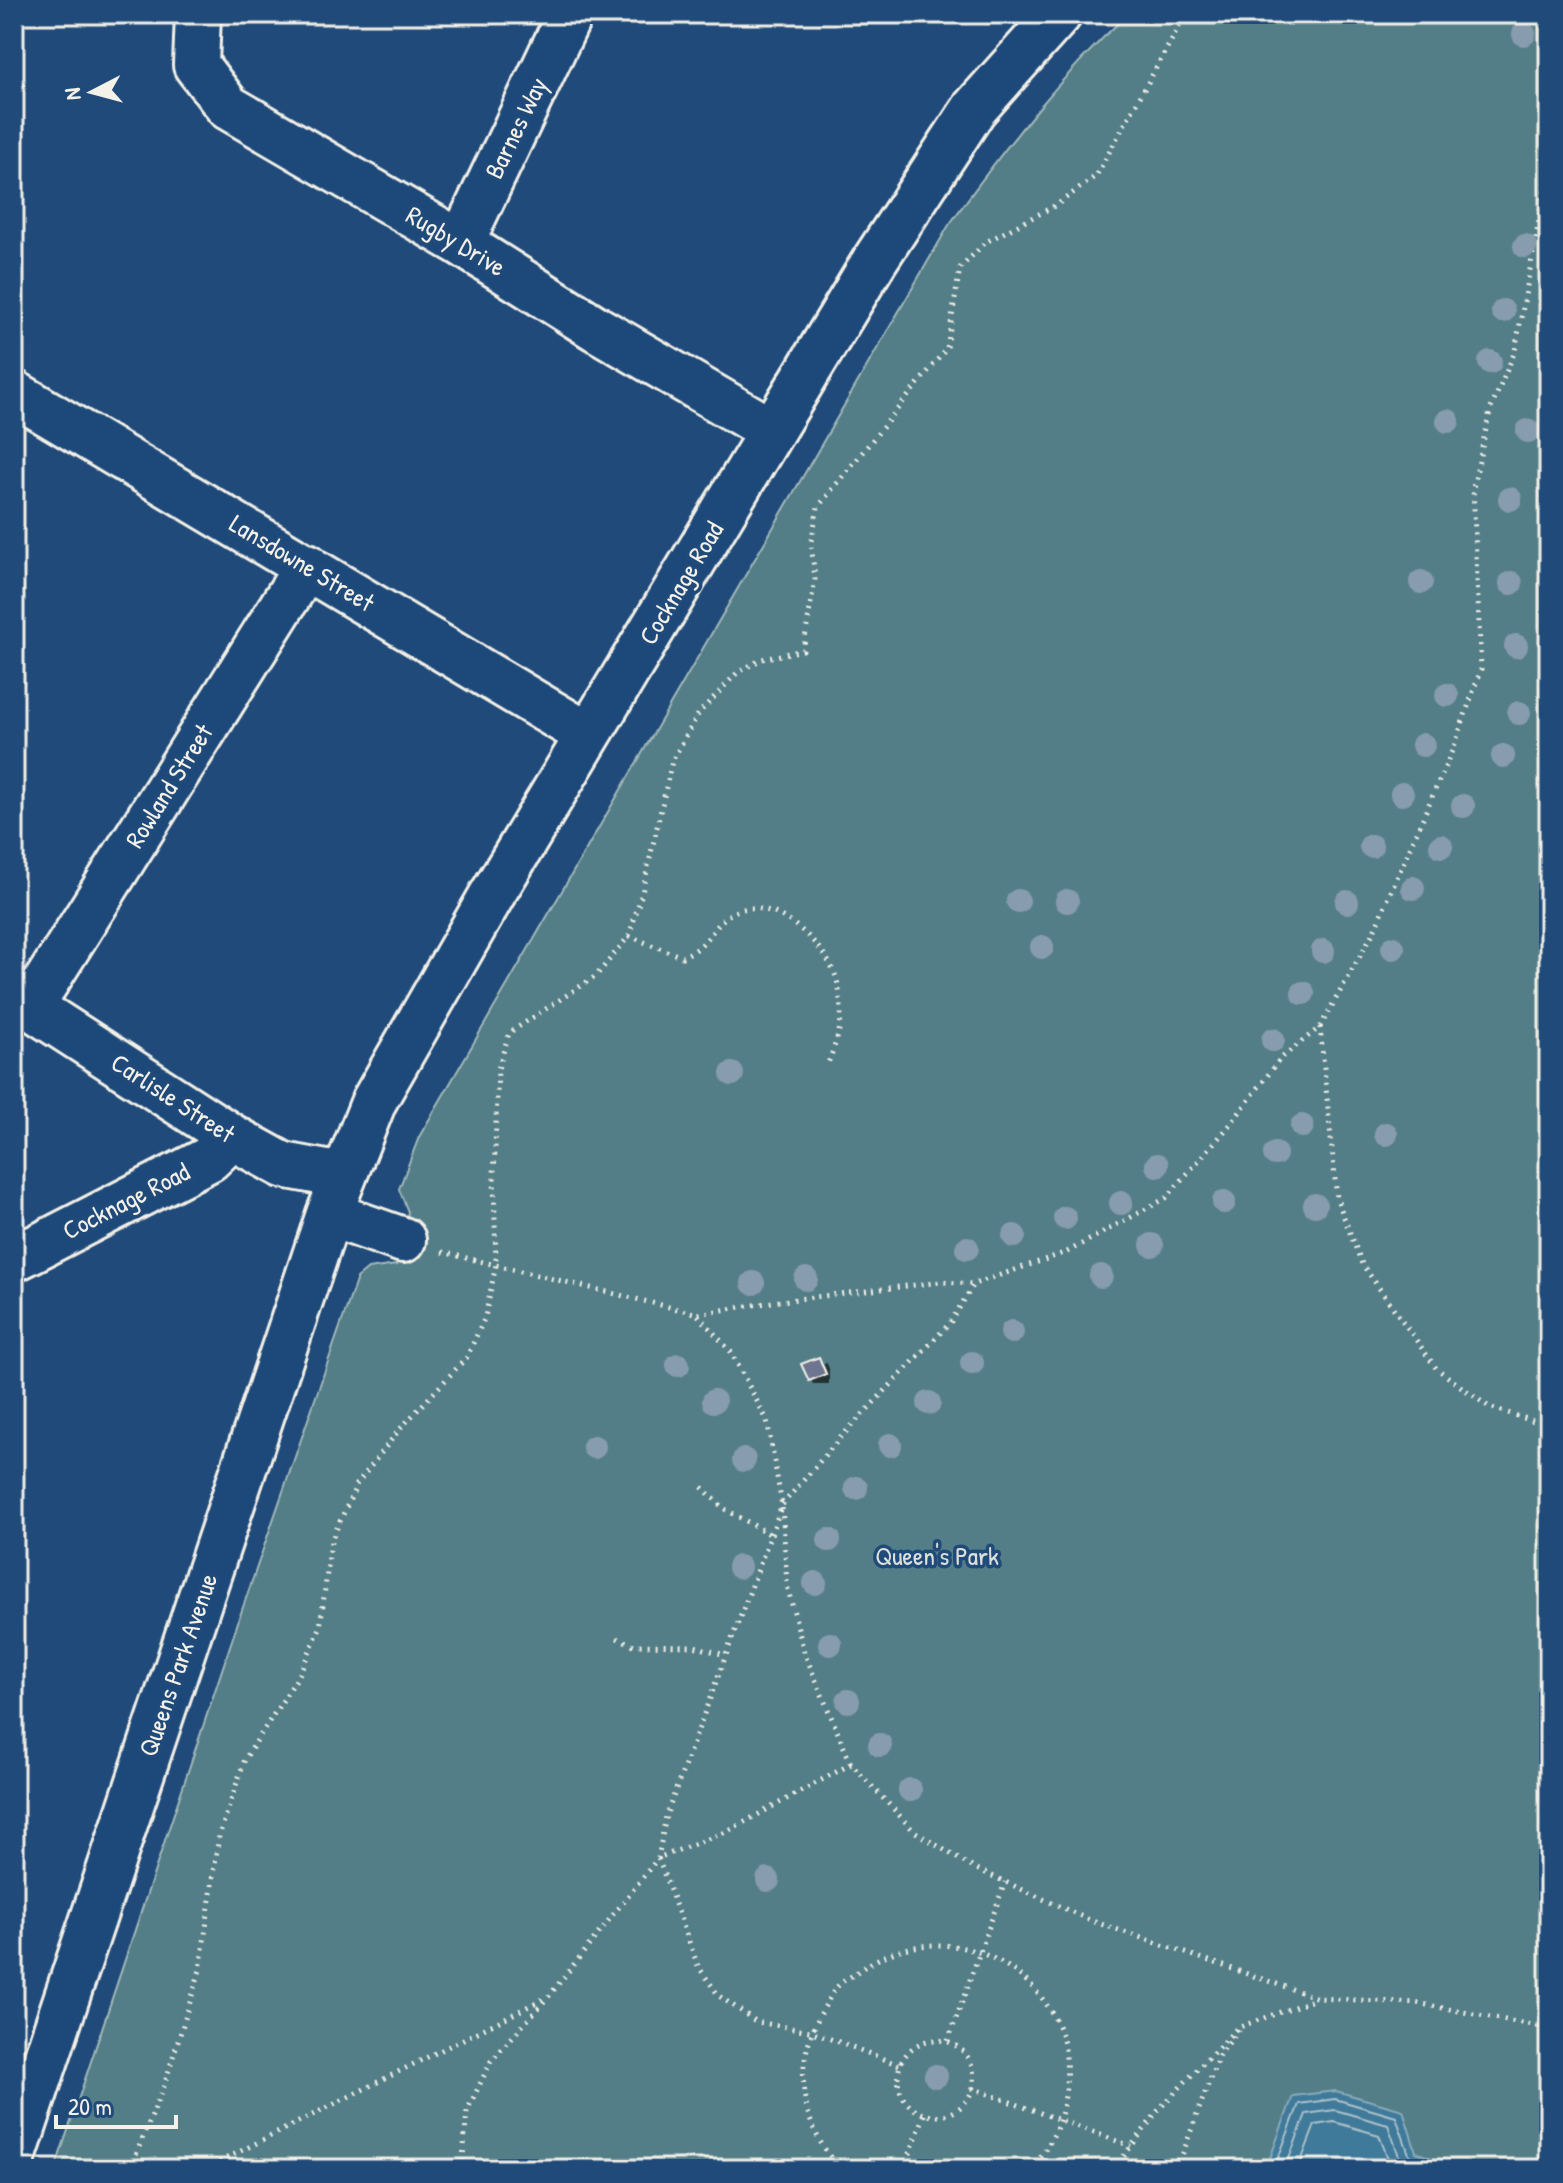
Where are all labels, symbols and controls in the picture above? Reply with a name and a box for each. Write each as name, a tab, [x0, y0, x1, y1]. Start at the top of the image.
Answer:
north arrow	[52, 52, 132, 132]
street label: Barnes Way	[476, 71, 555, 184]
text: N	[57, 86, 88, 101]
street label: Rugby Drive	[400, 197, 513, 284]
street label: Lansdowne Street	[223, 506, 382, 620]
street label: Cocknage Road	[630, 515, 731, 651]
street label: Rowland Street	[117, 716, 221, 854]
street label: Carlisle Street	[105, 1045, 243, 1151]
street label: Cocknage Road	[56, 1154, 195, 1247]
park label: Queen's Park	[875, 1538, 999, 1573]
street label: Queens Park Avenue	[130, 1569, 225, 1761]
scale bar	[56, 2079, 176, 2129]
text: 20 m	[68, 2090, 112, 2122]

